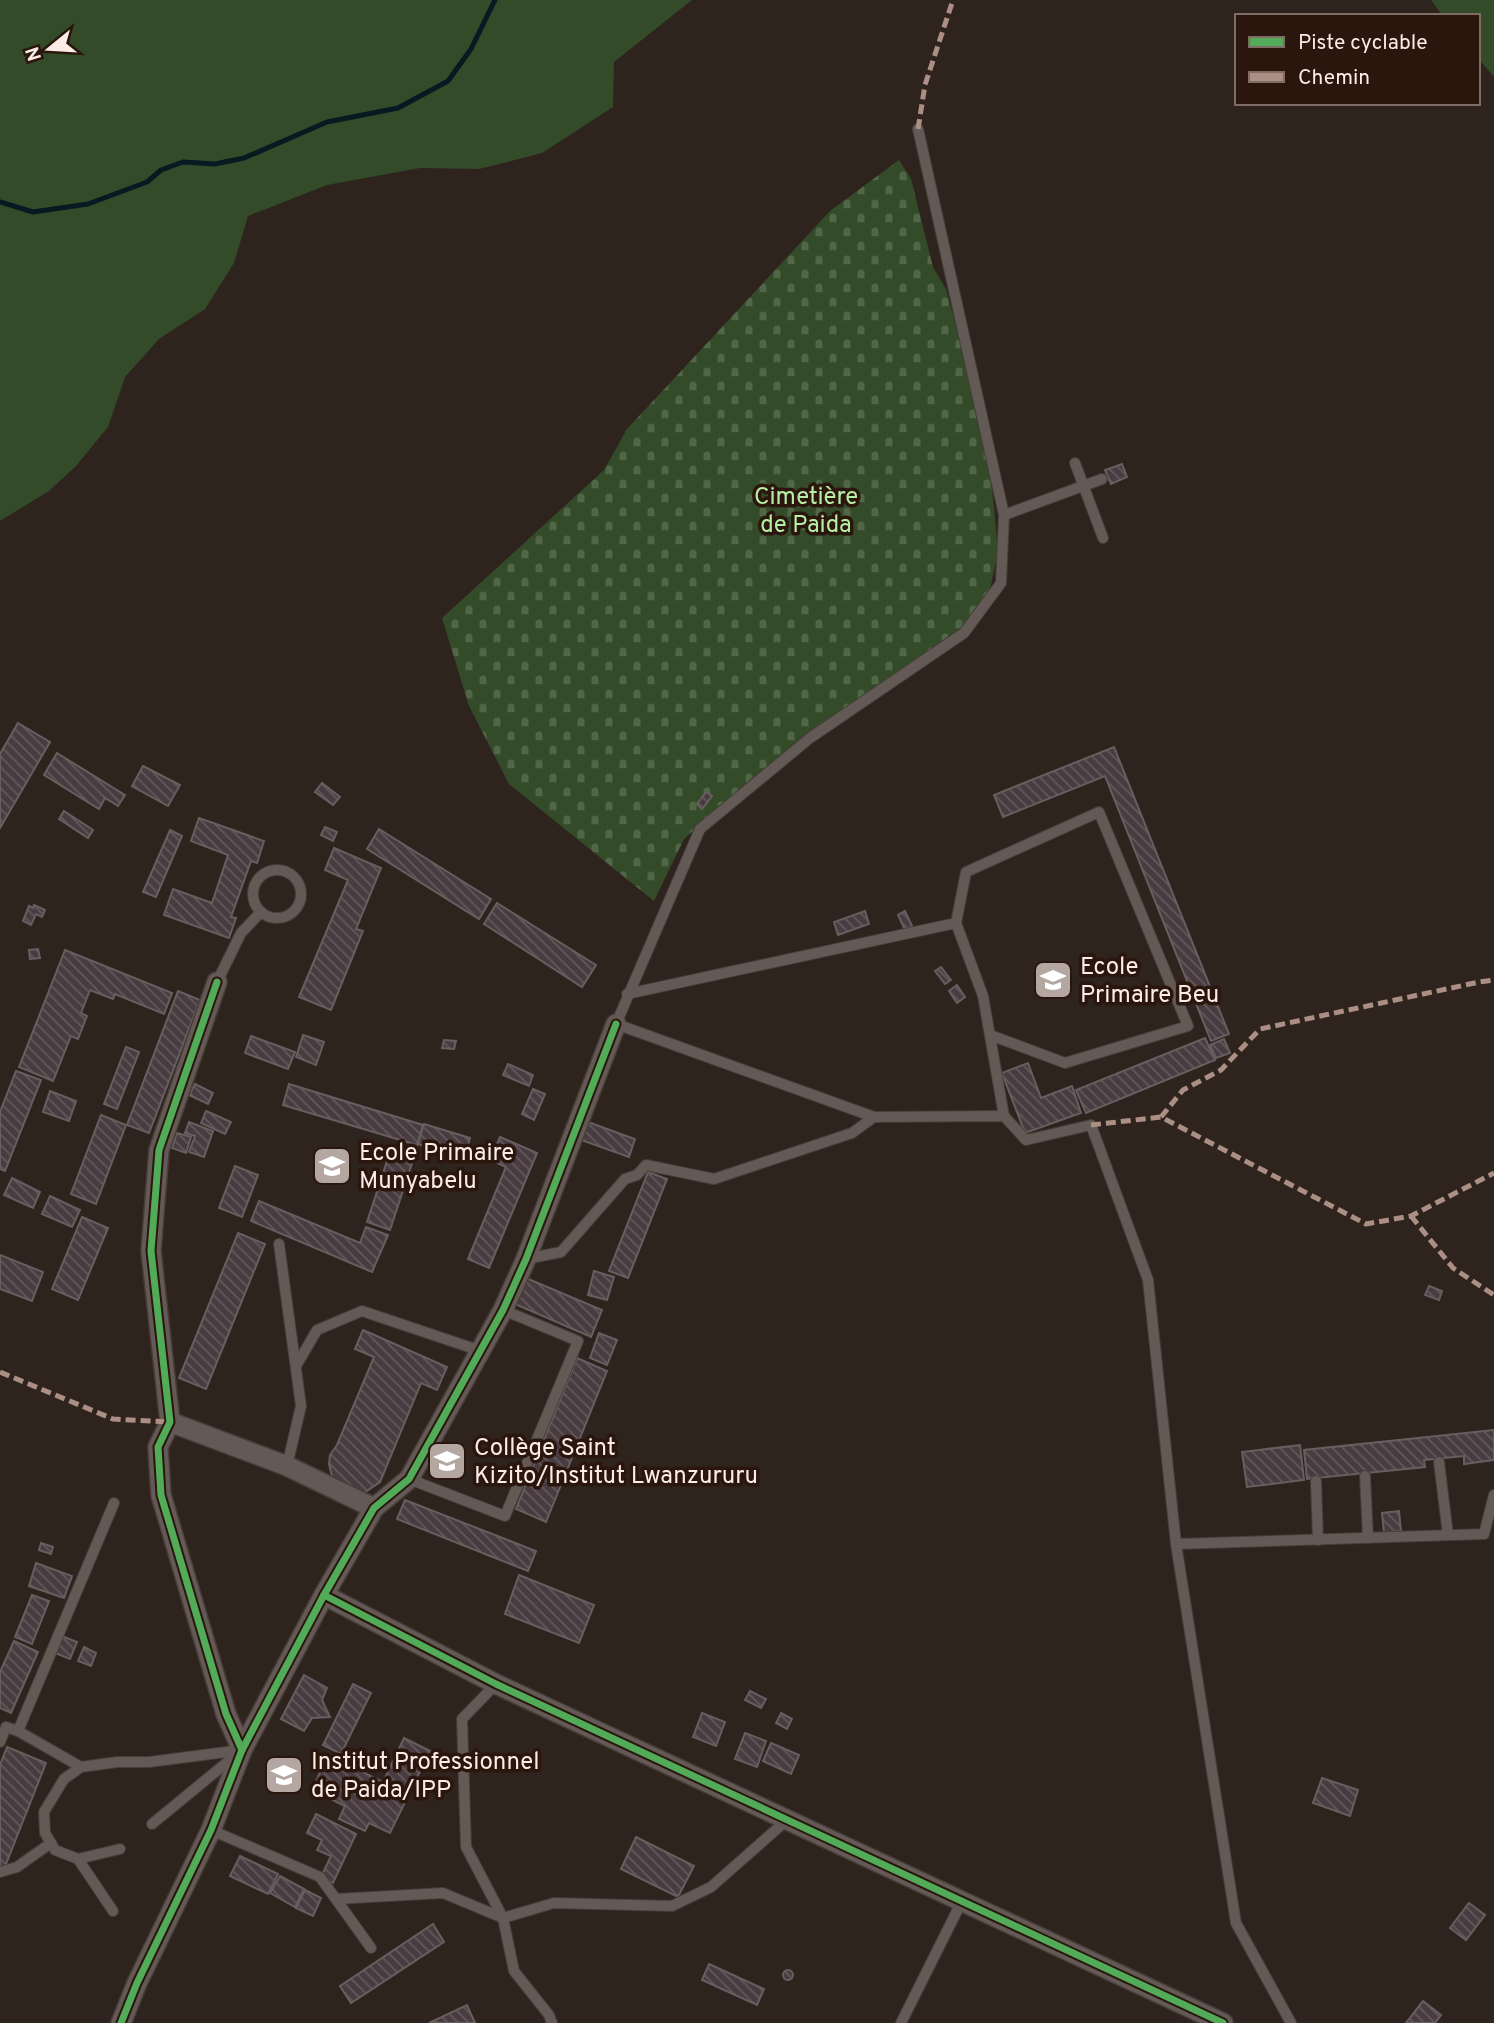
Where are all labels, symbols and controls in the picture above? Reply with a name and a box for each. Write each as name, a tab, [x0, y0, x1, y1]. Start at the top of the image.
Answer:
north arrow	[14, 14, 84, 84]
legend	[1235, 14, 1480, 105]
text: Piste cyclable	[1298, 30, 1428, 57]
text: N	[21, 43, 48, 64]
text: Chemin	[1298, 65, 1370, 92]
park label: Cimetière de Paida	[754, 483, 858, 541]
place label: Ecole Primaire Beu	[1080, 953, 1219, 1011]
school or university icon: Ecole Primaire Beu	[1032, 959, 1074, 1001]
place label: Ecole Primaire Munyabelu	[359, 1139, 514, 1197]
school or university icon: Ecole Primaire Munyabelu	[311, 1145, 353, 1187]
place label: Collège Saint Kizito/Institut Lwanzururu	[474, 1434, 758, 1492]
school or university icon: Collège Saint Kizito/Institut Lwanzururu	[426, 1440, 468, 1482]
place label: Institut Professionnel de Paida/IPP	[311, 1748, 540, 1806]
school or university icon: Institut Professionnel de Paida/IPP	[263, 1754, 305, 1796]

